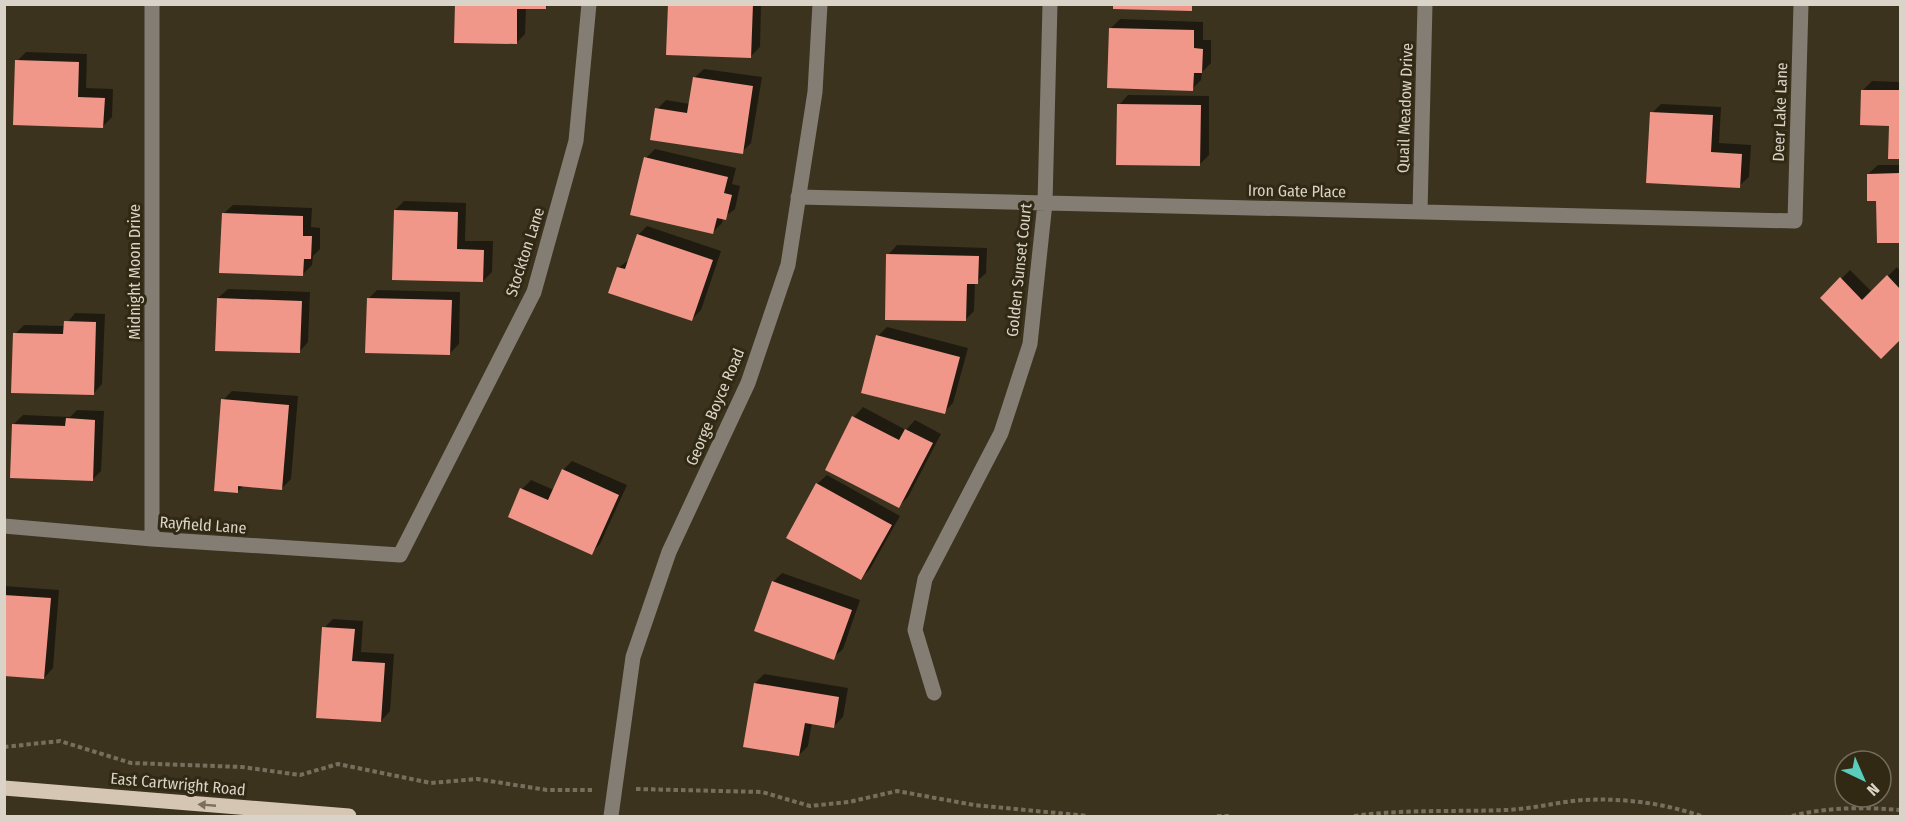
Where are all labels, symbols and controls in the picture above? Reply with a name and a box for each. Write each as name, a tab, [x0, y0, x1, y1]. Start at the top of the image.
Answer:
street label: Quail Meadow Drive	[1393, 42, 1417, 173]
street label: Deer Lake Lane	[1769, 62, 1791, 162]
street label: Iron Gate Place	[1248, 181, 1346, 201]
street label: Golden Sunset Court	[1003, 201, 1036, 338]
street label: Midnight Moon Drive	[125, 204, 144, 340]
street label: Stockton Lane	[502, 205, 548, 299]
street label: George Boyce Road	[682, 346, 748, 468]
street label: Rayfield Lane	[159, 512, 247, 538]
north arrow	[1833, 749, 1893, 809]
street label: East Cartwright Road	[110, 769, 246, 799]
text: N	[1863, 779, 1883, 800]
one-way arrow	[198, 800, 217, 810]

